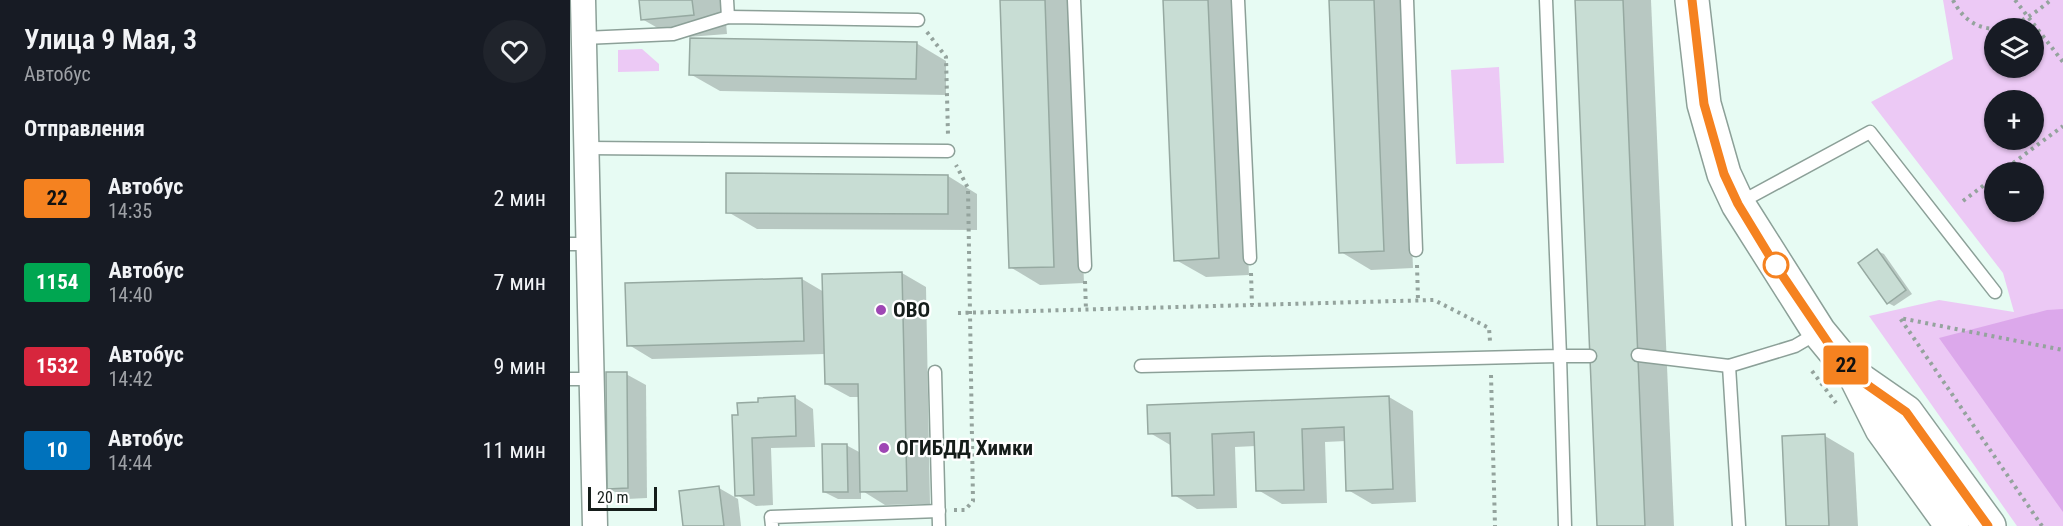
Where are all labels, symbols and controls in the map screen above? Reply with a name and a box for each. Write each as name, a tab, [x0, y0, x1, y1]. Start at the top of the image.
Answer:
map controls	[1984, 18, 2044, 222]
button: layers	[1984, 18, 2044, 78]
button: heart	[483, 20, 546, 83]
text: Улица 9 Мая, 3	[24, 23, 197, 56]
text: Автобус	[24, 62, 91, 86]
button: +	[1984, 90, 2044, 150]
text: Отправления	[24, 116, 145, 141]
button: −	[1984, 162, 2044, 222]
text: Автобус	[108, 174, 183, 199]
text: 22	[46, 186, 68, 210]
text: 2 мин	[493, 186, 546, 211]
text: 14:35	[108, 199, 152, 223]
unlabelled marker	[1763, 252, 1789, 278]
text: Автобус	[108, 258, 184, 283]
text: 1154	[36, 270, 78, 294]
text: 7 мин	[493, 270, 546, 295]
text: 14:40	[108, 283, 153, 307]
place label: ОВО	[893, 298, 930, 322]
marker: ОВО	[874, 303, 888, 317]
text: Автобус	[108, 342, 184, 367]
line badge: 22	[1819, 346, 1873, 385]
text: 22	[1835, 353, 1857, 377]
text: 1532	[36, 354, 78, 378]
text: 9 мин	[493, 354, 546, 379]
text: 14:42	[108, 367, 153, 391]
text: Автобус	[108, 426, 183, 451]
place label: ОГИБДД Химки	[896, 436, 1033, 460]
text: 10	[46, 438, 68, 462]
text: 11 мин	[483, 438, 546, 463]
marker: ОГИБДД Химки	[877, 441, 891, 455]
text: 14:44	[108, 451, 152, 475]
scale bar	[588, 484, 657, 512]
text: 20 m	[597, 488, 629, 507]

